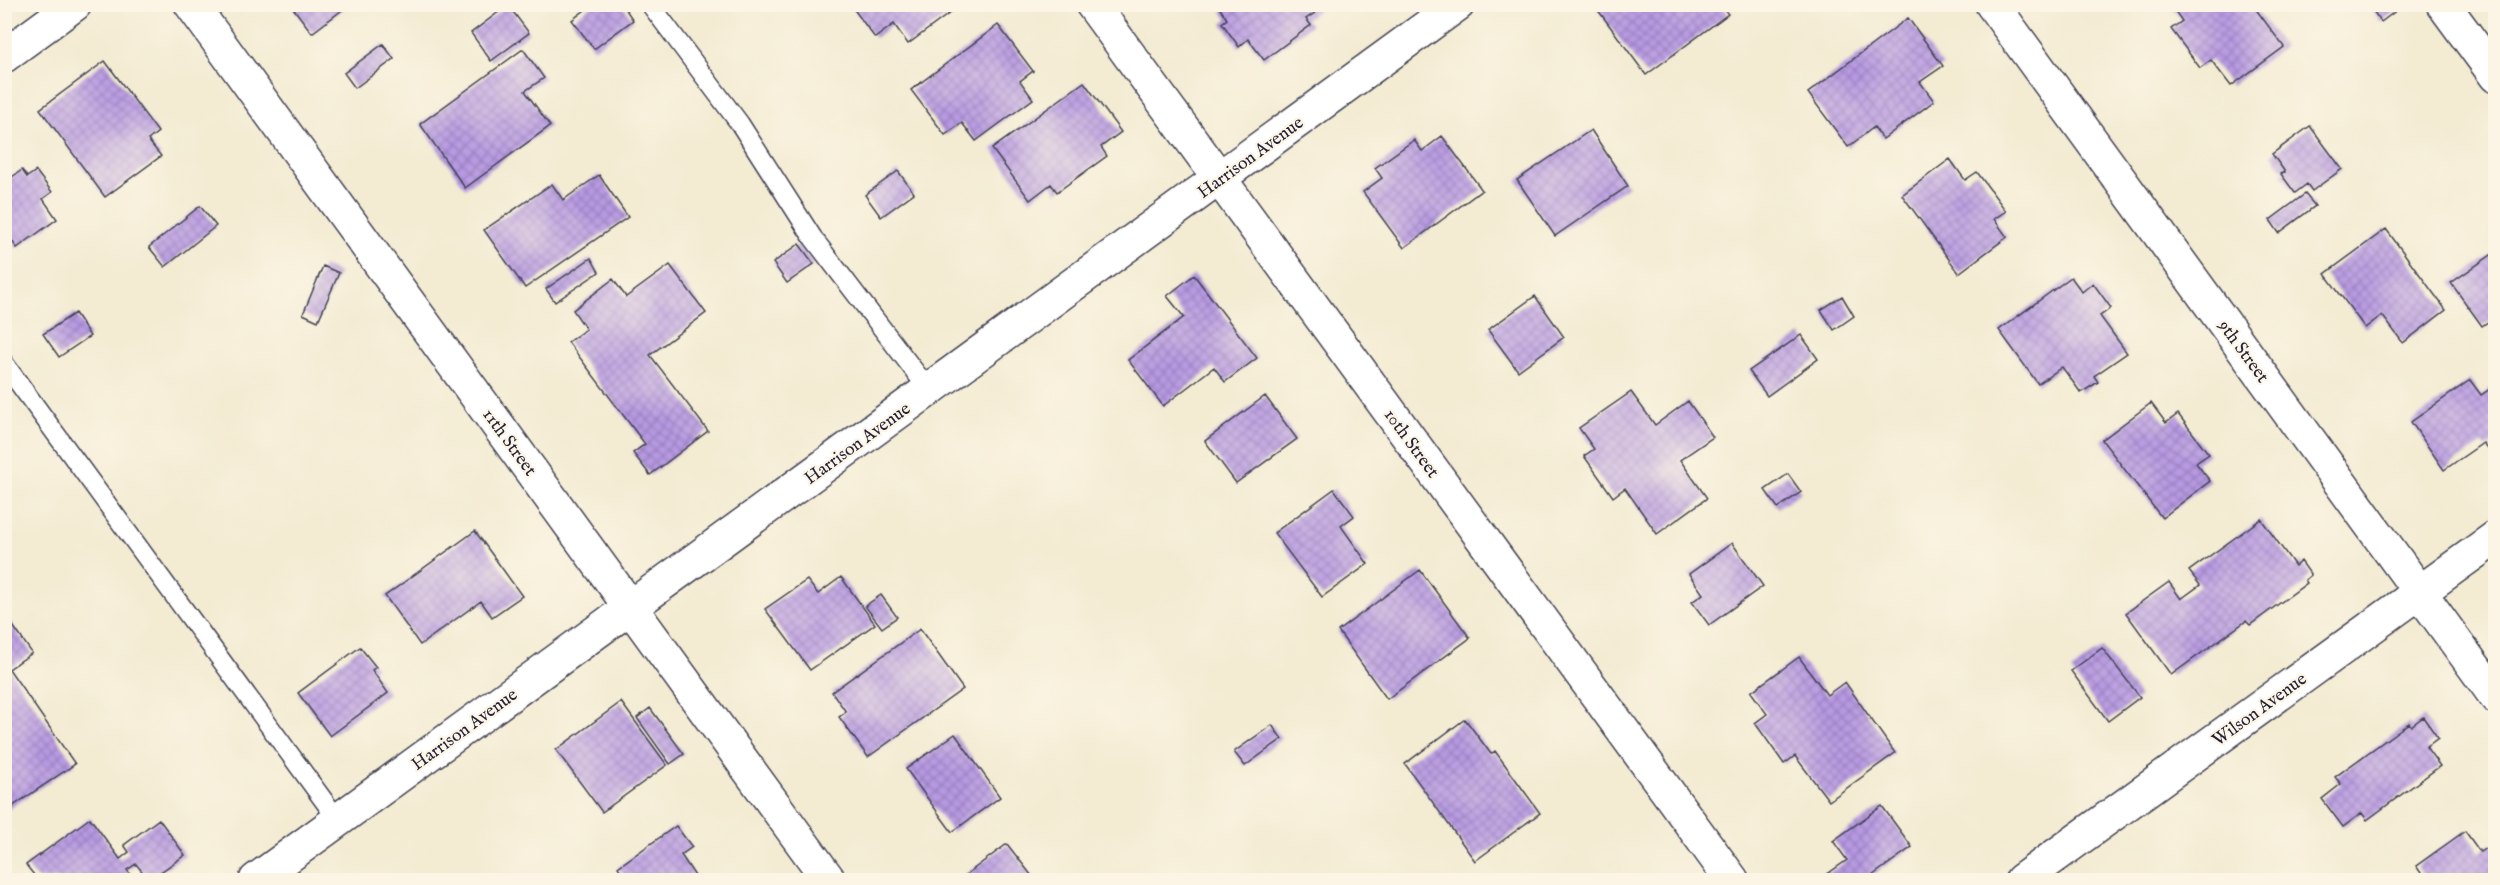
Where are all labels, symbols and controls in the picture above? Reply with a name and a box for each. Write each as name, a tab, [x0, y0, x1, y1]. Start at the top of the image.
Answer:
street label: Harrison Avenue	[1193, 112, 1309, 204]
street label: 9th Street	[2212, 315, 2273, 388]
street label: Harrison Avenue	[800, 398, 916, 490]
street label: 11th Street	[477, 405, 541, 481]
street label: 10th Street	[1378, 405, 1444, 483]
street label: Wilson Avenue	[2208, 668, 2312, 752]
street label: Harrison Avenue	[407, 684, 523, 776]

